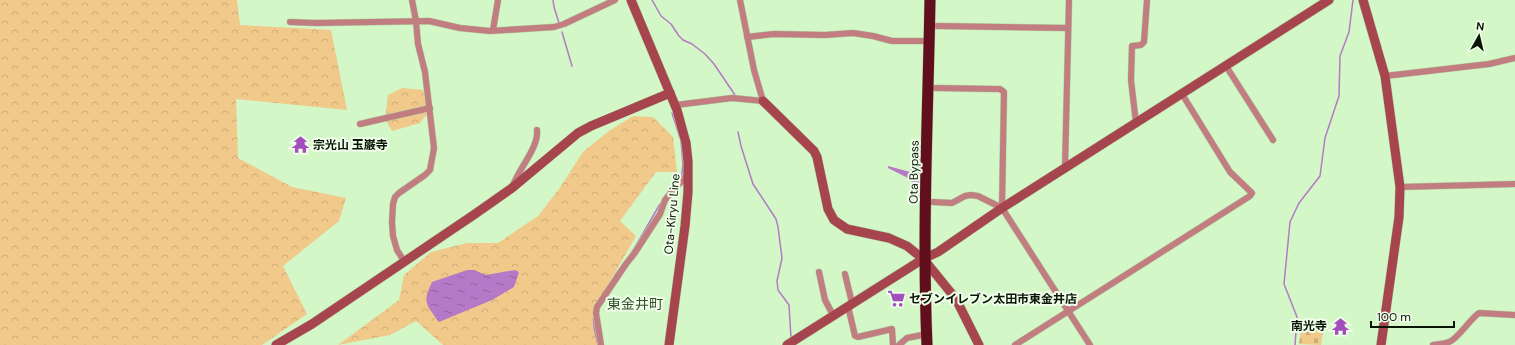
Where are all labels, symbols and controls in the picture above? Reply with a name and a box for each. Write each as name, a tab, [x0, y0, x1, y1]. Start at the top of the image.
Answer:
north arrow	[1459, 16, 1499, 56]
text: N	[1475, 19, 1485, 34]
temple icon: 宗光山 玉巌寺	[290, 135, 310, 155]
place label: 宗光山 玉巌寺	[313, 137, 388, 153]
street label: Ota Bypass	[905, 140, 923, 204]
street label: Ota-Kiryu Line	[661, 173, 684, 255]
supermarket icon: セブンイレブン太田市東金井店	[886, 289, 906, 309]
place label: セブンイレブン太田市東金井店	[909, 291, 1077, 307]
district label: 東金井町	[607, 295, 663, 313]
scale bar	[1371, 303, 1454, 329]
text: 100 m	[1377, 309, 1411, 325]
temple icon: 南光寺	[1330, 316, 1350, 336]
place label: 南光寺	[1291, 318, 1327, 334]

